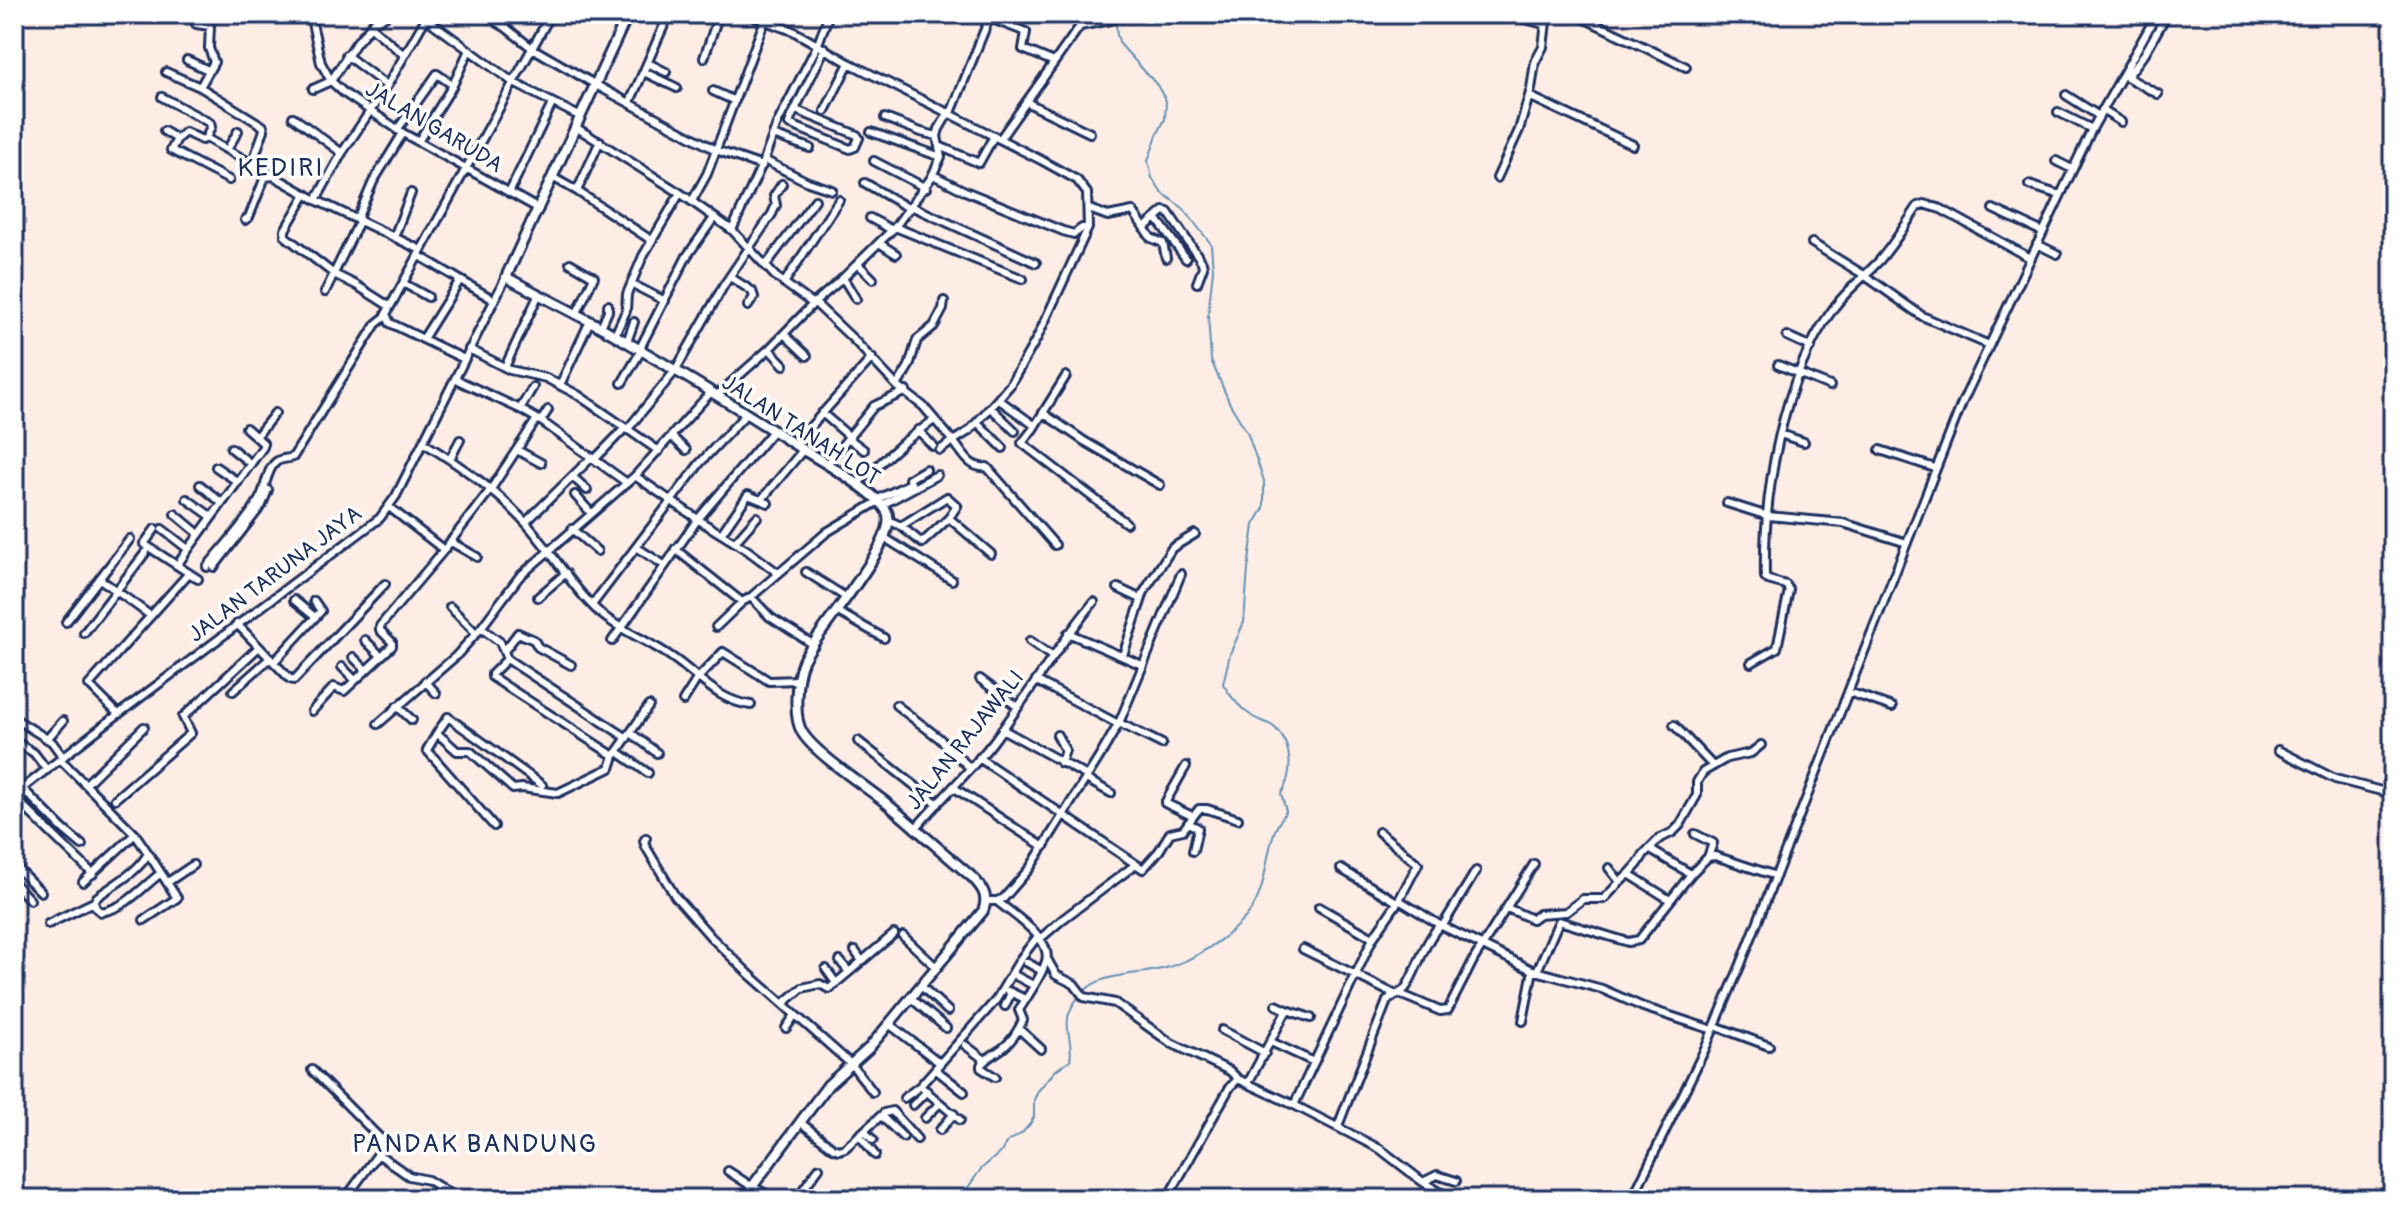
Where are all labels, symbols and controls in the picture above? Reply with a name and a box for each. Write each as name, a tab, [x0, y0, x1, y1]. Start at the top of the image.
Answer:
street label: JALAN GARUDA	[360, 75, 508, 179]
district label: KEDIRI	[237, 152, 325, 184]
street label: JALAN TANAH LOT	[716, 368, 886, 492]
street label: JALAN TARUNA JAYA	[183, 500, 367, 648]
street label: JALAN RAJAWALI	[900, 664, 1030, 816]
district label: PANDAK BANDUNG	[352, 1128, 598, 1160]

